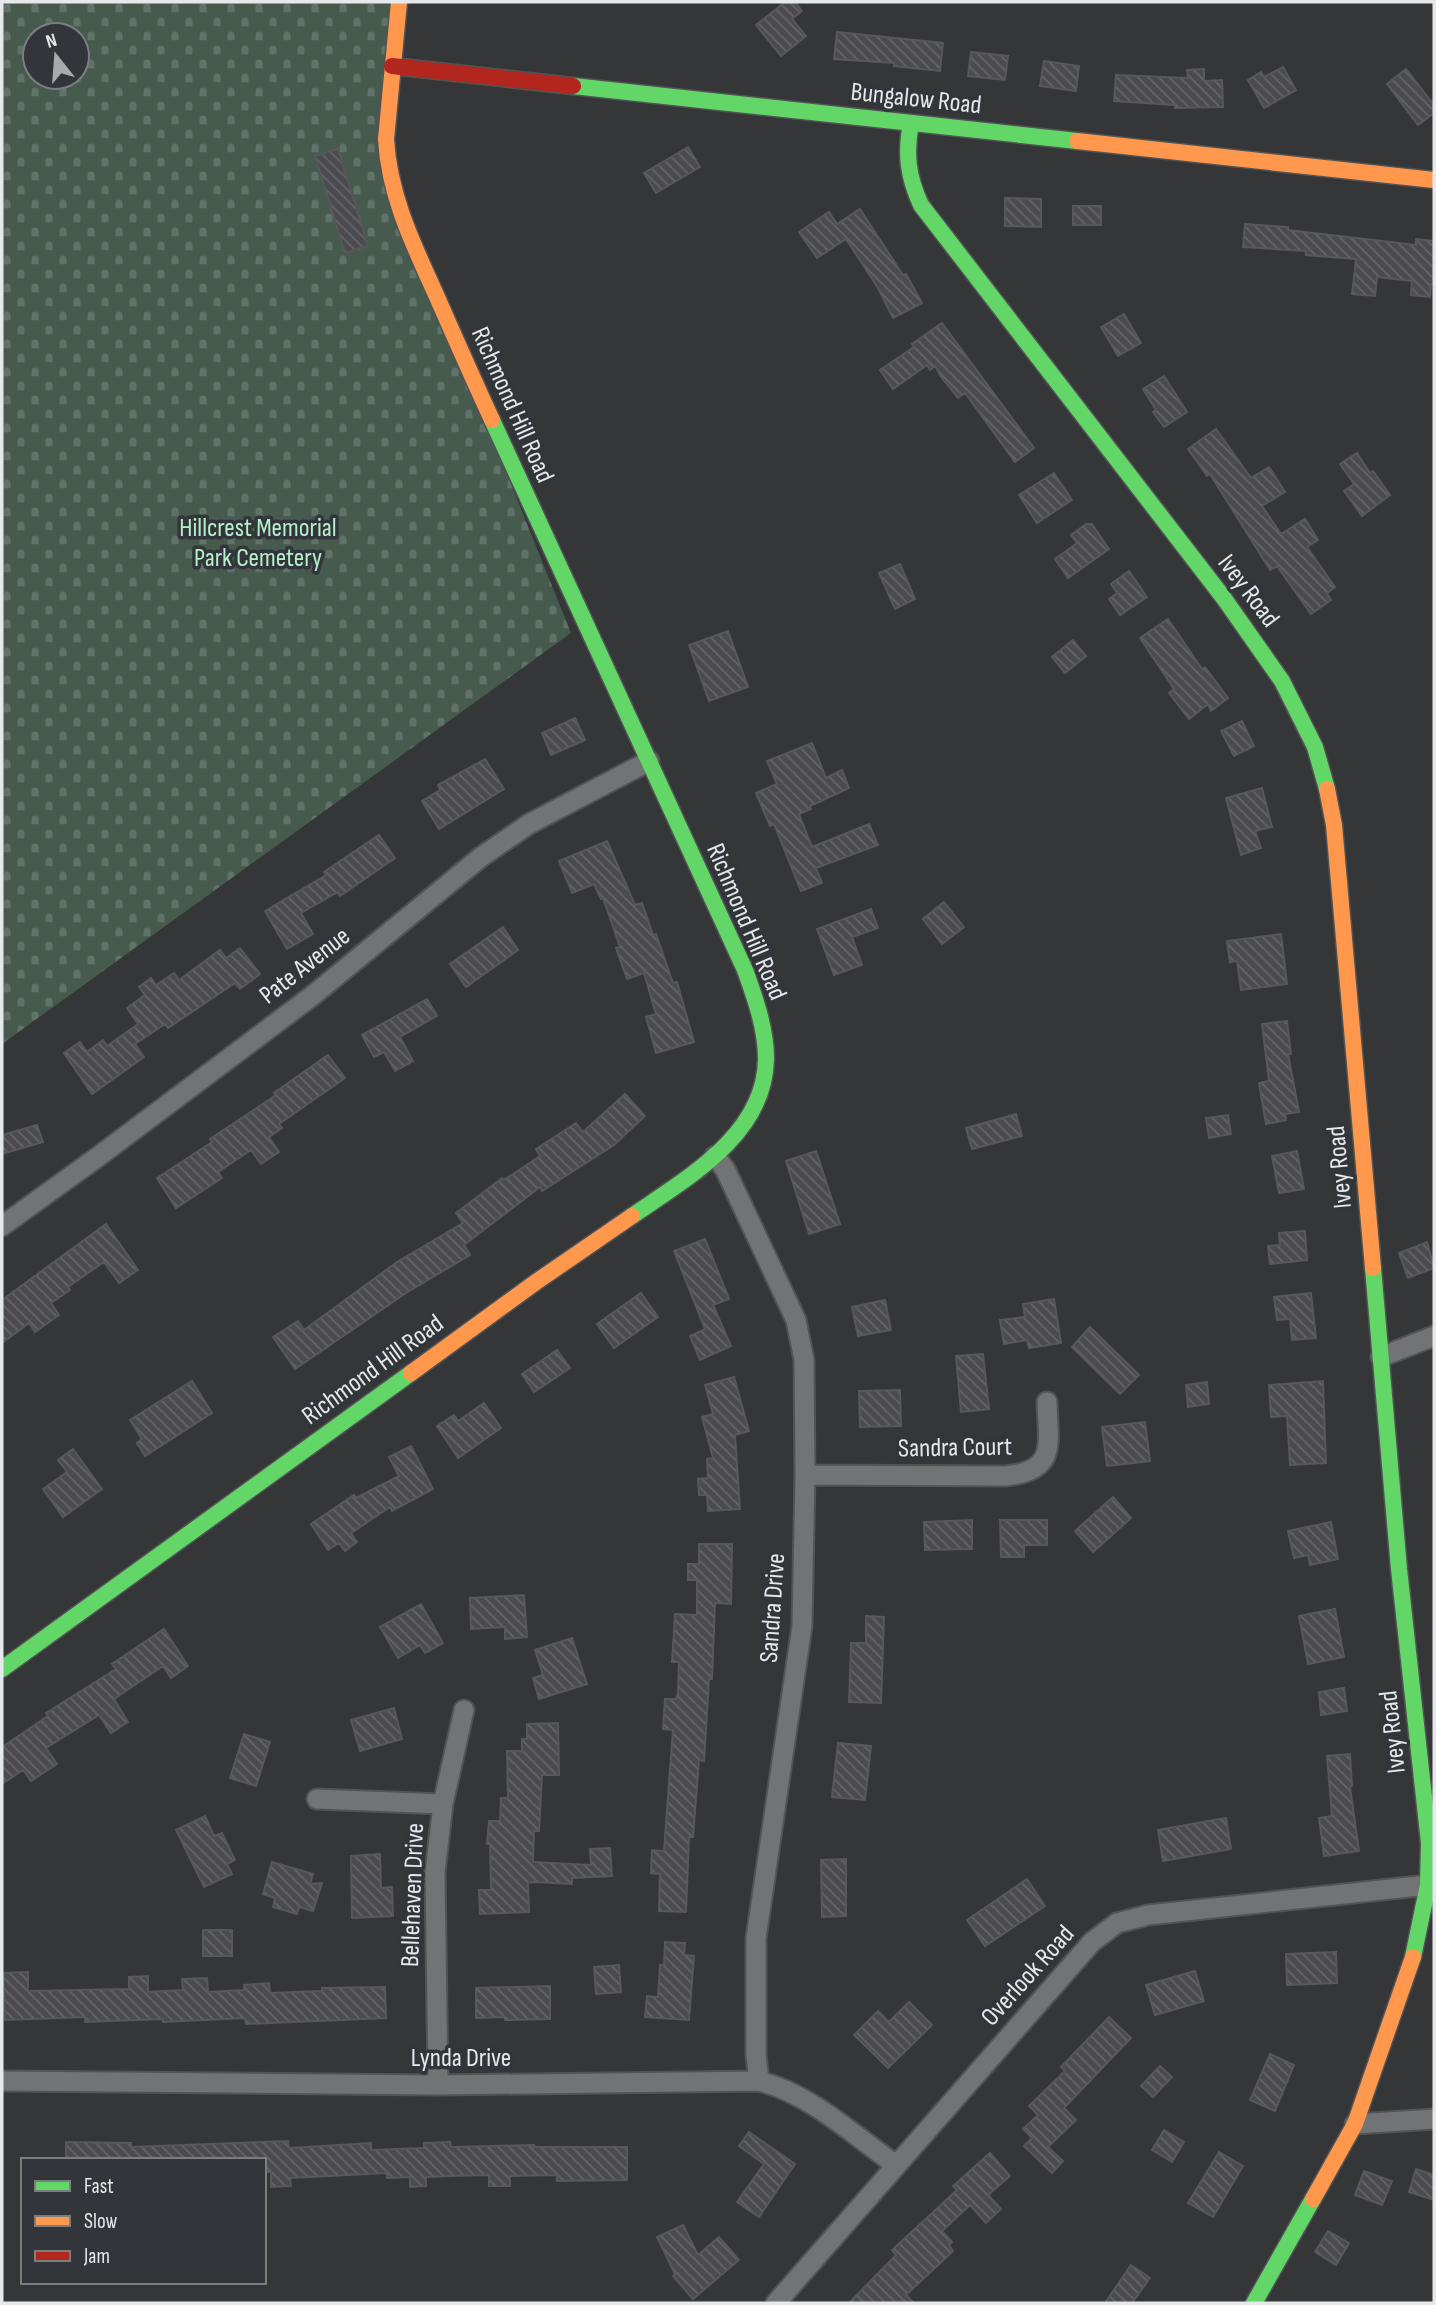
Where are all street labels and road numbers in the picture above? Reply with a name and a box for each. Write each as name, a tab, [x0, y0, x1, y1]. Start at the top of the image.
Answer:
street label: Bungalow Road	[849, 77, 983, 121]
street label: Richmond Hill Road	[464, 322, 560, 488]
street label: Ivey Road	[1211, 549, 1285, 633]
street label: Richmond Hill Road	[699, 839, 793, 1005]
street label: Pate Avenue	[253, 921, 357, 1011]
street label: Ivey Road	[1321, 1124, 1359, 1210]
street label: Richmond Hill Road	[296, 1308, 450, 1432]
street label: Sandra Court	[898, 1432, 1012, 1464]
street label: Sandra Drive	[754, 1552, 792, 1664]
street label: Ivey Road	[1373, 1689, 1413, 1775]
street label: Bellehaven Drive	[395, 1822, 431, 1968]
street label: Overlook Road	[975, 1919, 1081, 2033]
street label: Lynda Drive	[411, 2043, 511, 2074]

